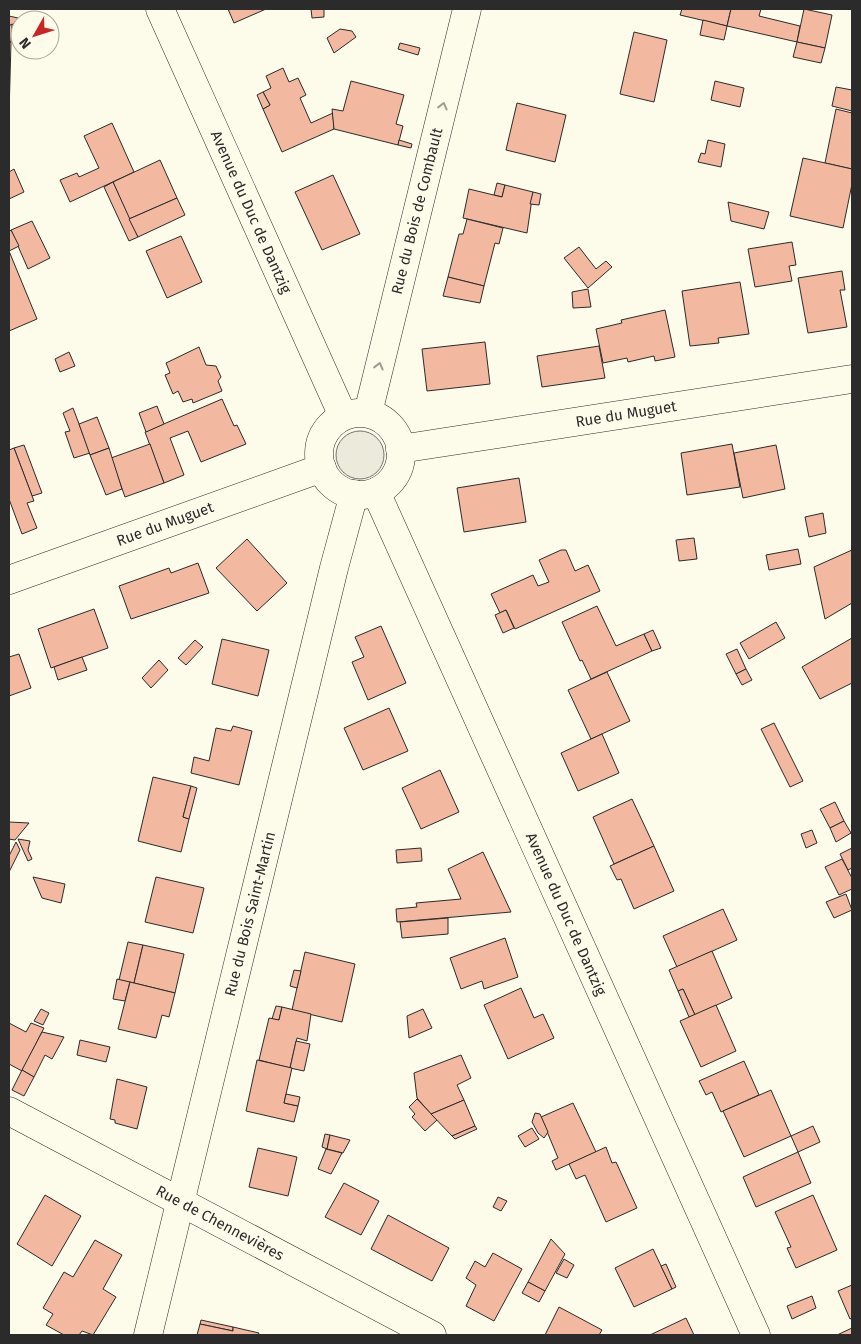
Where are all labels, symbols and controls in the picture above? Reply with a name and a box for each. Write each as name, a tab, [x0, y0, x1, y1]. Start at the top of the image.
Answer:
north arrow	[10, 10, 60, 60]
text: N	[16, 34, 35, 52]
one-way arrow	[437, 102, 448, 111]
street label: Rue du Bois de Combault	[388, 125, 447, 296]
street label: Avenue du Duc de Dantzig	[207, 128, 295, 296]
one-way arrow	[373, 362, 384, 371]
street label: Rue du Muguet	[574, 397, 678, 431]
street label: Rue du Muguet	[114, 498, 217, 550]
street label: Rue du Bois Saint-Martin	[221, 830, 279, 998]
street label: Avenue du Duc de Dantzig	[522, 830, 610, 998]
street label: Rue de Chennevières	[153, 1182, 287, 1264]

